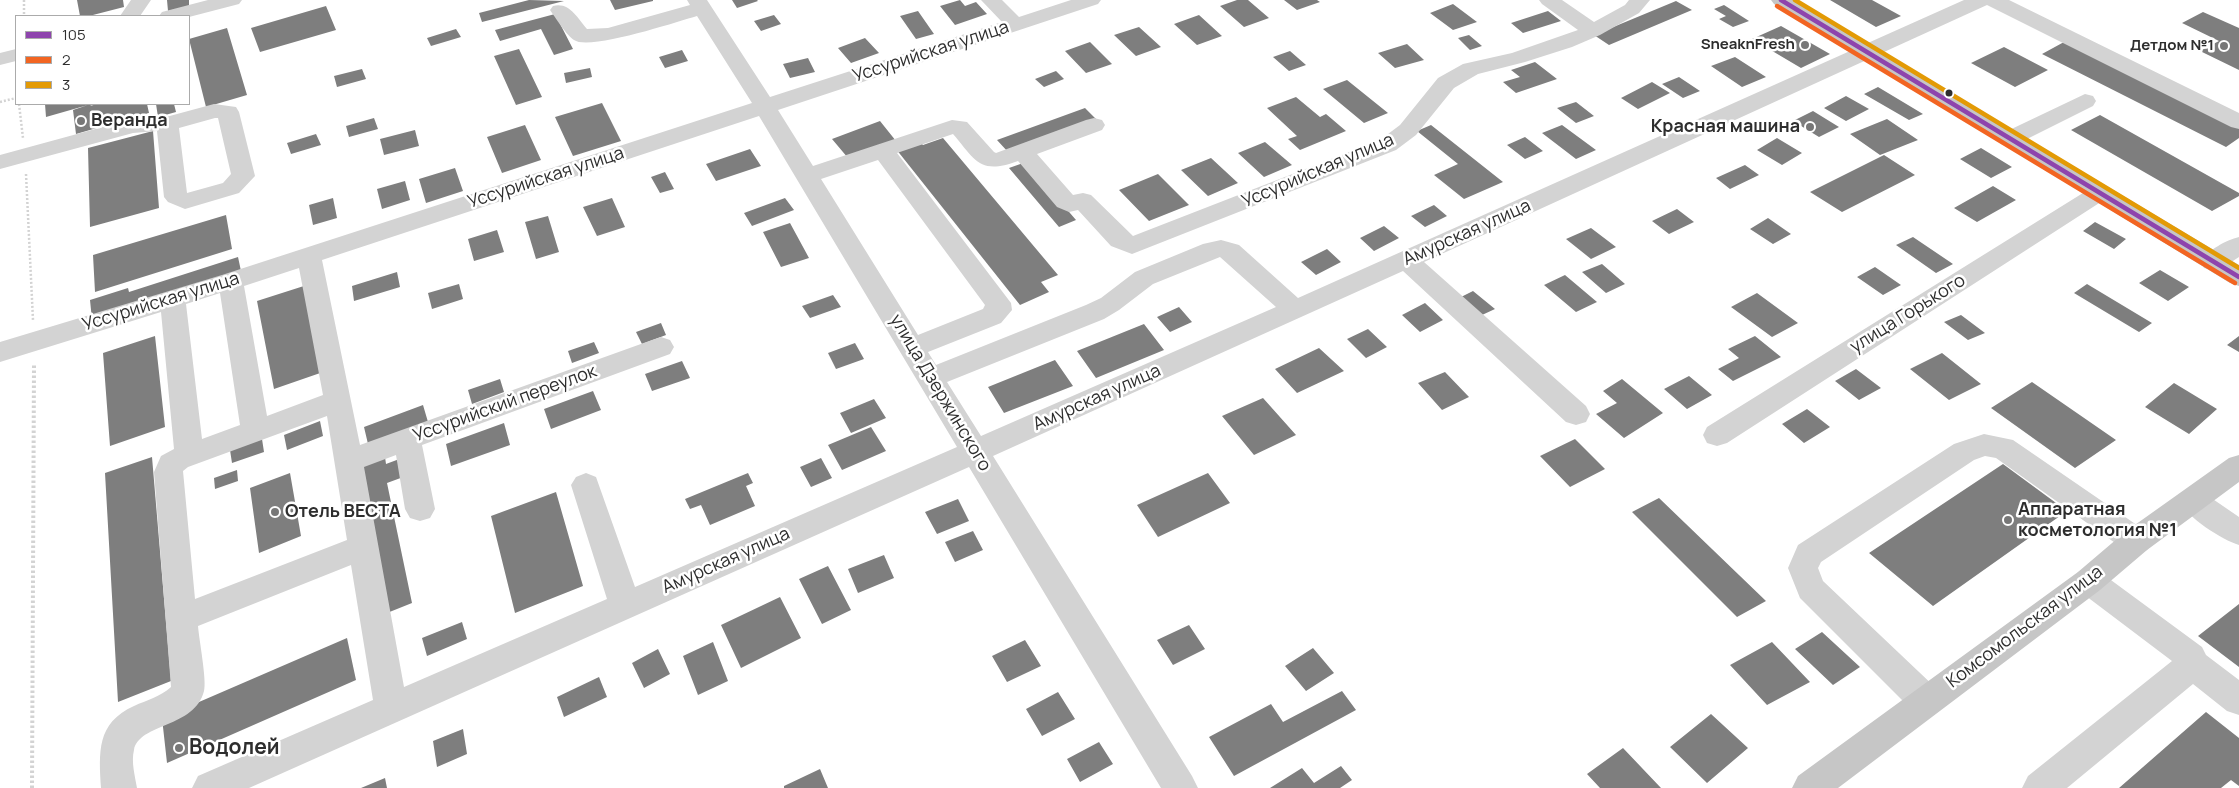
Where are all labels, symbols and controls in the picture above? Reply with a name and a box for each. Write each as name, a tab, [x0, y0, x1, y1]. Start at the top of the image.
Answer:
legend	[15, 15, 190, 105]
street label: Уссурийская улица	[850, 17, 1012, 87]
text: 105	[62, 24, 86, 45]
place label: SneaknFresh	[1701, 36, 1795, 54]
place label: Детдом №1	[2130, 37, 2214, 55]
marker: SneaknFresh	[1799, 39, 1811, 51]
marker: Детдом №1	[2218, 40, 2230, 52]
text: 2	[62, 49, 71, 70]
text: 3	[62, 74, 70, 95]
unlabelled marker	[1944, 88, 1954, 98]
place label: Веранда	[91, 110, 168, 132]
marker: Веранда	[75, 115, 87, 127]
place label: Красная машина	[1651, 116, 1800, 138]
marker: Красная машина	[1804, 121, 1816, 133]
street label: Уссурийская улица	[1239, 129, 1397, 213]
street label: Уссурийская улица	[465, 143, 627, 213]
street label: Амурская улица	[1400, 195, 1534, 271]
street label: Уссурийская улица	[80, 268, 242, 336]
street label: улица Горького	[1846, 270, 1970, 358]
street label: улица Дзержинского	[885, 311, 995, 475]
street label: Амурская улица	[1030, 360, 1164, 436]
street label: Уссурийский переулок	[410, 361, 600, 447]
place label: Аппаратная косметология №1	[2018, 499, 2177, 542]
place label: Отель ВЕСТА	[285, 501, 401, 523]
marker: Отель ВЕСТА	[269, 506, 281, 518]
marker: Аппаратная косметология №1	[2002, 514, 2014, 526]
street label: Амурская улица	[659, 523, 793, 599]
street label: Комсомольская улица	[1943, 561, 2107, 693]
place label: Водолей	[189, 735, 280, 761]
marker: Водолей	[173, 742, 185, 754]

